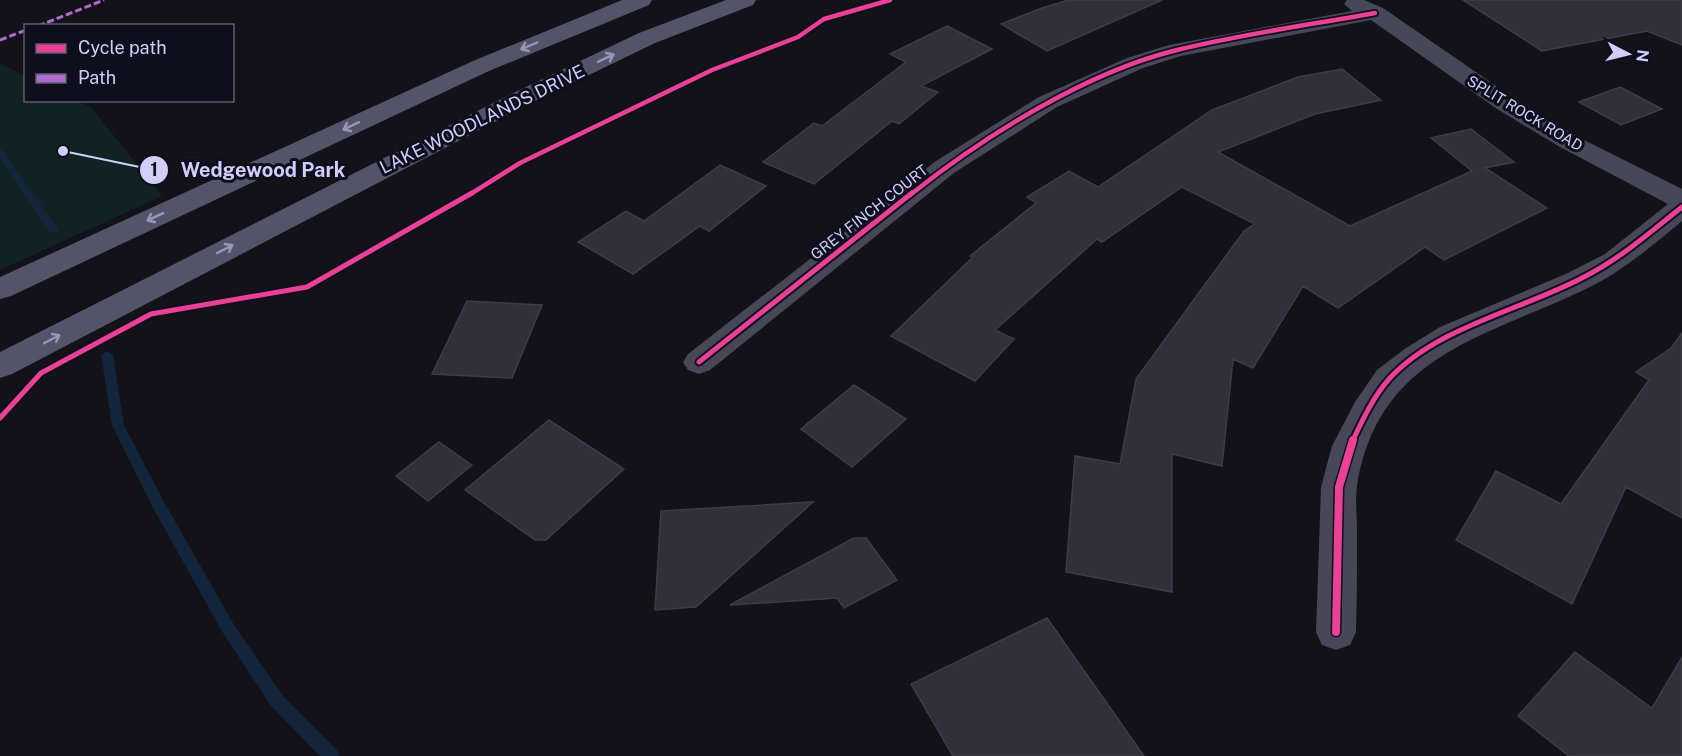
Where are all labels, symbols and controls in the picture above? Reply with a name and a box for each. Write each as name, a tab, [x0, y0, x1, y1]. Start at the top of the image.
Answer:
legend	[24, 24, 234, 102]
north arrow	[1598, 24, 1658, 84]
text: Cycle path	[78, 37, 167, 58]
one-way arrow	[520, 41, 539, 52]
text: N	[1632, 48, 1653, 63]
one-way arrow	[596, 52, 614, 64]
street label: LAKE WOODLANDS DRIVE	[376, 60, 588, 178]
text: Path	[78, 67, 116, 88]
street label: SPLIT ROCK ROAD	[1464, 72, 1586, 154]
one-way arrow	[343, 121, 361, 133]
callout: Wedgewood Park	[139, 151, 357, 189]
text: Wedgewood Park	[181, 158, 346, 182]
text: 1	[150, 159, 158, 180]
street label: GREY FINCH COURT	[807, 161, 931, 263]
one-way arrow	[147, 211, 165, 223]
one-way arrow	[216, 243, 233, 255]
one-way arrow	[43, 333, 60, 345]

